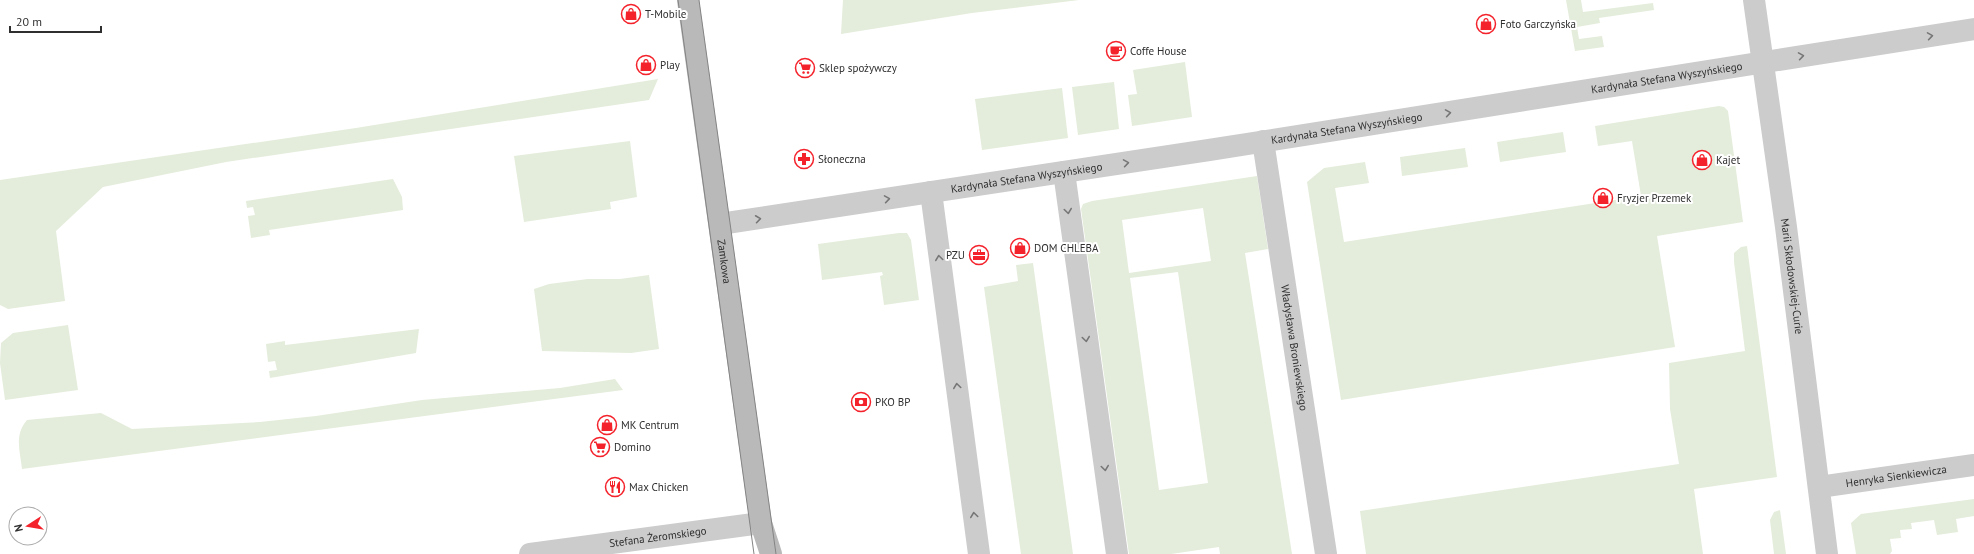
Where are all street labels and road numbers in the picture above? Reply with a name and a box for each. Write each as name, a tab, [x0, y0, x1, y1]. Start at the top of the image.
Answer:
street label: Kardynała Stefana Wyszyńskiego	[1590, 59, 1743, 96]
street label: Kardynała Stefana Wyszyńskiego	[1270, 109, 1423, 147]
street label: Kardynała Stefana Wyszyńskiego	[950, 159, 1103, 196]
street label: Marii Skłodowskiej-Curie	[1778, 218, 1806, 335]
street label: Zamkowa	[714, 238, 734, 285]
street label: Władysława Broniewskiego	[1278, 284, 1311, 412]
street label: Henryka Sienkiewicza	[1845, 462, 1948, 490]
street label: Stefana Żeromskiego	[608, 523, 707, 550]

